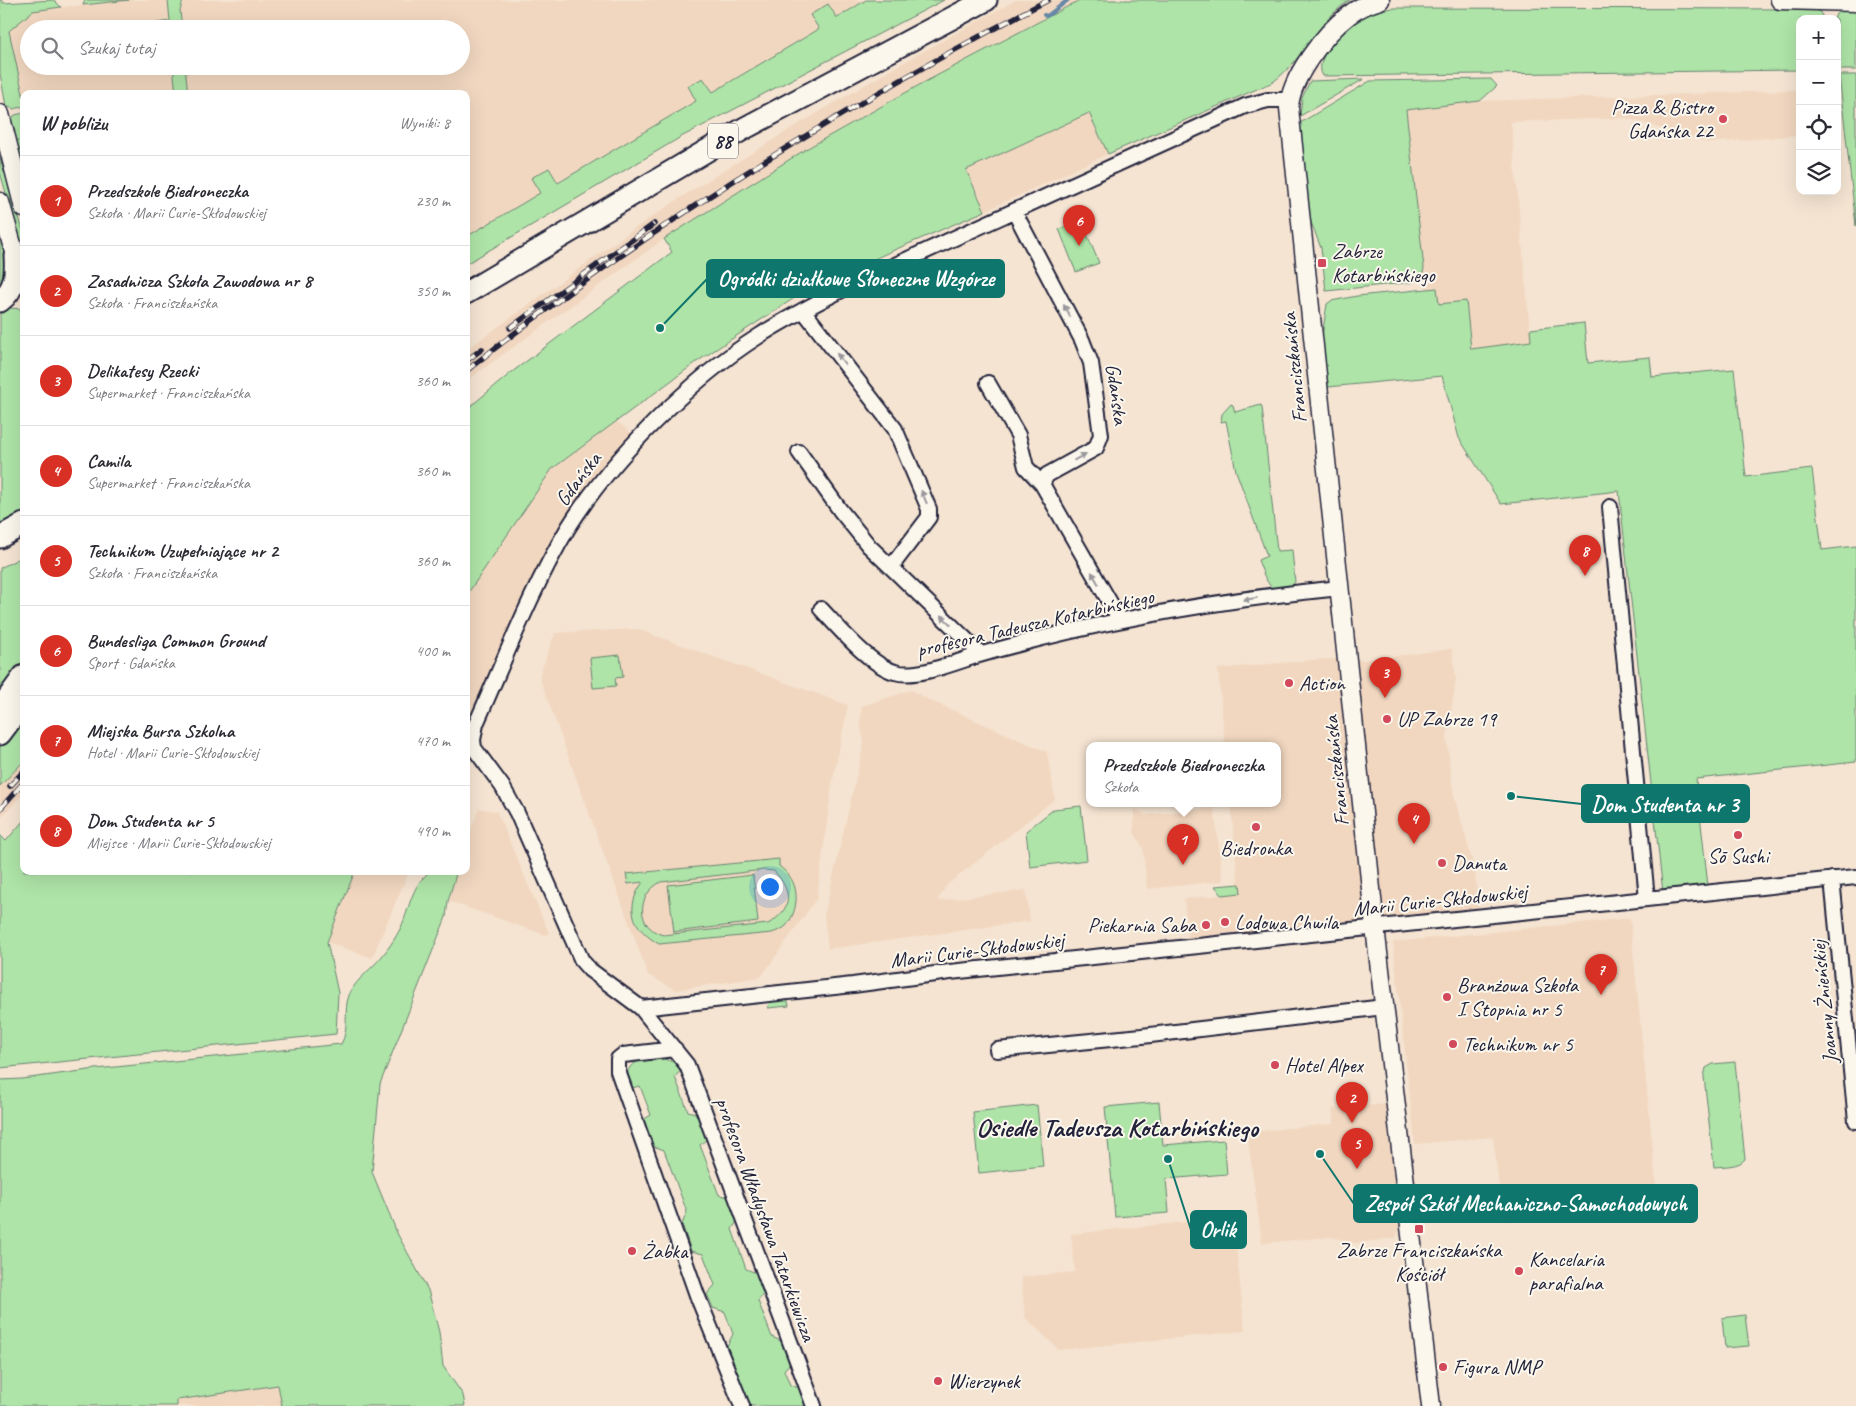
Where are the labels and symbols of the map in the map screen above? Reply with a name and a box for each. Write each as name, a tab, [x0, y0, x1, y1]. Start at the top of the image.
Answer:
place label: Pizza & Bistro Gdańska 22	[1611, 94, 1716, 144]
marker: Pizza & Bistro Gdańska 22	[1717, 113, 1729, 125]
road number: 88	[708, 124, 738, 158]
pin: 6	[1063, 205, 1095, 246]
place label: Zabrze Kotarbińskiego	[1332, 238, 1436, 288]
marker: Zabrze Kotarbińskiego	[1316, 257, 1328, 269]
callout: Ogródki działkowe Słoneczne Wzgórze	[707, 260, 1004, 297]
text: Ogródki działkowe Słoneczne Wzgórze	[718, 265, 997, 293]
one-way arrow	[1063, 303, 1071, 318]
street label: Franciszkańska	[1275, 310, 1313, 424]
one-way arrow	[835, 353, 846, 366]
street label: Gdańska	[1100, 362, 1134, 428]
street label: Gdańska	[549, 445, 608, 511]
one-way arrow	[1074, 452, 1087, 461]
one-way arrow	[919, 490, 927, 504]
pin: 8	[1569, 535, 1601, 576]
one-way arrow	[1091, 571, 1100, 584]
street label: profesora Tadeusza Kotarbińskiego	[914, 583, 1158, 663]
one-way arrow	[1242, 596, 1258, 604]
one-way arrow	[940, 614, 952, 626]
pin: 3	[1369, 657, 1401, 698]
place label: Action	[1299, 670, 1346, 696]
marker: Action	[1283, 677, 1295, 689]
place label: UP Zabrze 19	[1397, 706, 1498, 732]
street label: Franciszkańska	[1317, 713, 1355, 827]
marker: UP Zabrze 19	[1381, 713, 1393, 725]
callout: Dom Studenta nr 3	[1582, 785, 1749, 822]
text: Dom Studenta nr 3	[1591, 791, 1741, 819]
pin: 4	[1398, 803, 1430, 844]
marker: Biedronka	[1250, 821, 1262, 833]
pin: 1	[1167, 824, 1199, 865]
marker: Sō Sushi	[1732, 829, 1744, 841]
place label: Biedronka	[1220, 835, 1294, 861]
place label: Sō Sushi	[1708, 843, 1772, 869]
place label: Danuta	[1452, 850, 1508, 876]
marker: Danuta	[1436, 857, 1448, 869]
your location	[757, 874, 783, 900]
street label: Marii Curie-Skłodowskiej	[1352, 878, 1531, 922]
place label: Lodowa Chwila	[1235, 909, 1340, 935]
place label: Piekarnia Saba	[1088, 912, 1198, 938]
marker: Lodowa Chwila	[1219, 916, 1231, 928]
marker: Piekarnia Saba	[1200, 919, 1212, 931]
street label: Marii Curie-Skłodowskiej	[889, 926, 1068, 974]
street label: Joanny Żnieńskiej	[1804, 936, 1843, 1066]
pin: 7	[1585, 954, 1617, 995]
place label: Branżowa Szkoła I Stopnia nr 5	[1457, 972, 1580, 1022]
marker: Branżowa Szkoła I Stopnia nr 5	[1441, 991, 1453, 1003]
place label: Technikum nr 5	[1463, 1031, 1574, 1057]
marker: Technikum nr 5	[1447, 1038, 1459, 1050]
place label: Hotel Alpex	[1285, 1052, 1364, 1078]
marker: Hotel Alpex	[1269, 1059, 1281, 1071]
pin: 2	[1336, 1082, 1368, 1123]
street label: profesora Władysława Tatarkiewicza	[710, 1093, 823, 1346]
district label: Osiedle Tadeusza Kotarbińskiego	[976, 1111, 1259, 1144]
pin: 5	[1341, 1128, 1373, 1169]
callout: Zespół Szkół Mechaniczno-Samochodowych	[1354, 1185, 1697, 1222]
text: Zespół Szkół Mechaniczno-Samochodowych	[1365, 1190, 1688, 1218]
callout: Orlik	[1191, 1211, 1246, 1248]
text: Orlik	[1200, 1216, 1238, 1244]
marker: Zabrze Franciszkańska Kościół	[1413, 1223, 1425, 1235]
place label: Zabrze Franciszkańska Kościół	[1337, 1237, 1503, 1287]
place label: Żabka	[642, 1238, 689, 1264]
marker: Żabka	[626, 1245, 638, 1257]
place label: Kancelaria parafialna	[1529, 1246, 1605, 1296]
marker: Kancelaria parafialna	[1513, 1265, 1525, 1277]
place label: Figura NMP	[1453, 1354, 1544, 1380]
marker: Figura NMP	[1437, 1361, 1449, 1373]
place label: Wierzynek	[948, 1368, 1021, 1394]
marker: Wierzynek	[932, 1375, 944, 1387]

